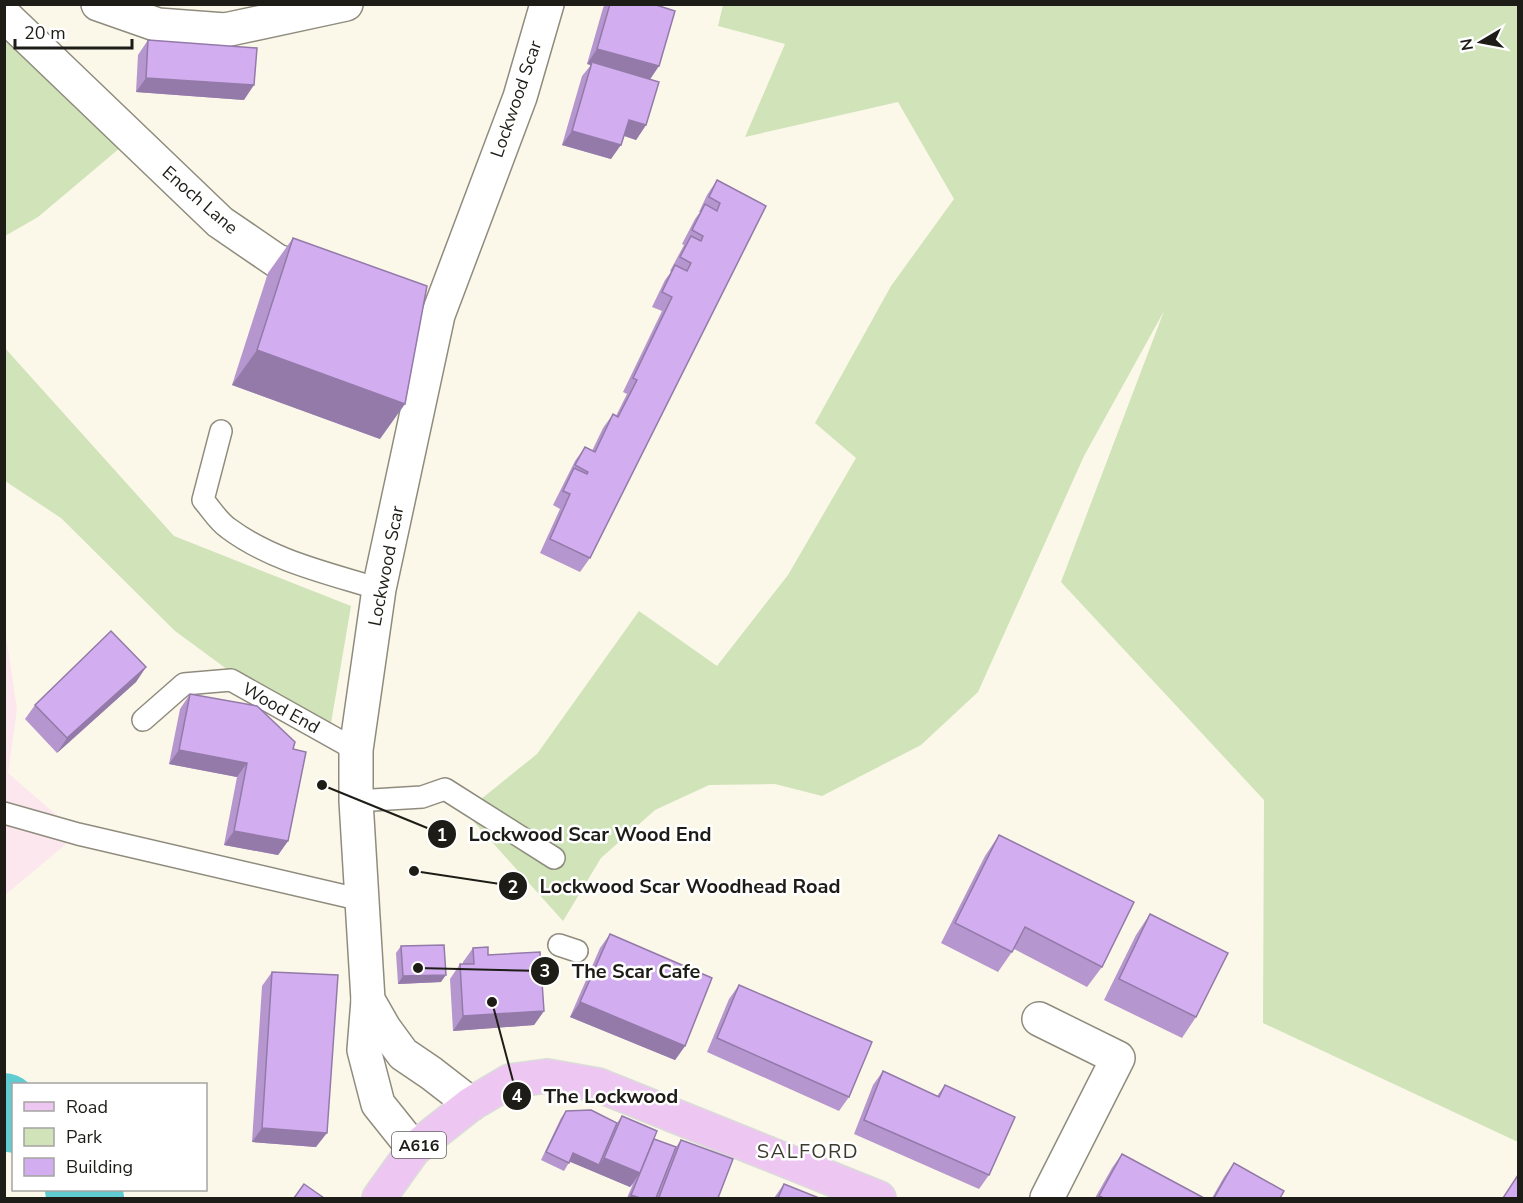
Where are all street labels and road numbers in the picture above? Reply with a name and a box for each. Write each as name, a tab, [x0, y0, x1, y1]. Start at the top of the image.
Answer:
street label: Lockwood Scar	[485, 37, 547, 161]
street label: Enoch Lane	[157, 160, 243, 240]
street label: Lockwood Scar	[363, 503, 410, 628]
street label: Wood End	[238, 677, 324, 739]
road number: A616	[392, 1132, 446, 1158]

